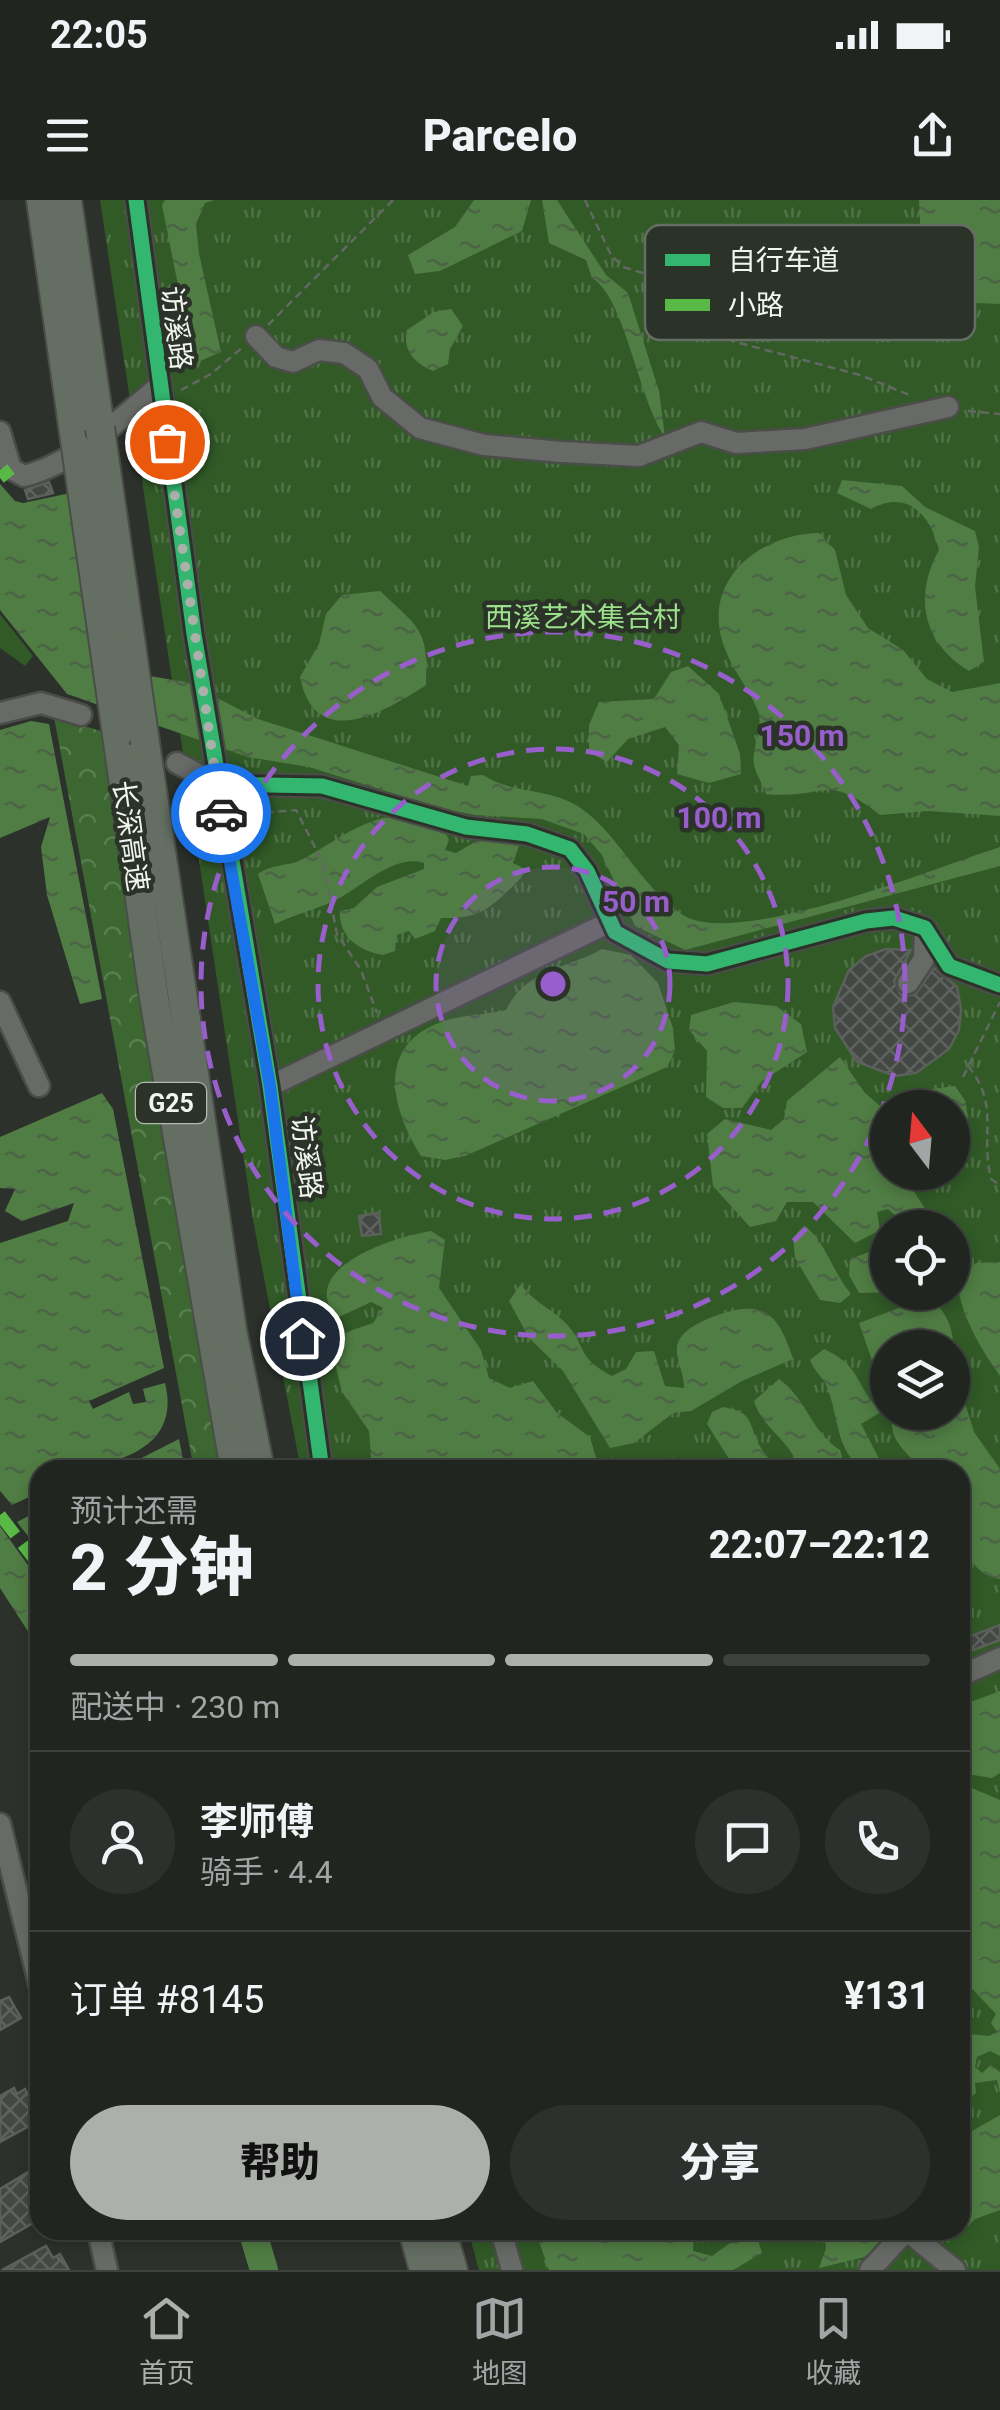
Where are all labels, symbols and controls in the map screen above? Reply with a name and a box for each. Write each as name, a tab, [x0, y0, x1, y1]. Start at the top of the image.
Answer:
text: 22:05	[50, 13, 148, 57]
icon: menu	[40, 108, 95, 163]
icon: share	[905, 108, 960, 163]
text: Parcelo	[423, 109, 577, 162]
legend	[645, 225, 975, 340]
text: 自行车道	[728, 244, 840, 277]
street label: 访溪路	[155, 284, 198, 372]
text: 小路	[728, 289, 784, 322]
pin	[125, 400, 210, 485]
icon: bag	[140, 415, 195, 470]
park label: 西溪艺术集合村	[485, 601, 681, 634]
text: 150 m	[759, 718, 845, 753]
courier	[171, 763, 271, 863]
street label: 长深高速	[106, 778, 155, 894]
icon: car	[194, 786, 249, 841]
text: 100 m	[676, 800, 762, 835]
text: 50 m	[602, 884, 670, 919]
centre of rings	[535, 966, 571, 1002]
road number: G25	[136, 1083, 206, 1123]
north arrow	[870, 1090, 970, 1190]
map controls	[870, 1090, 970, 1430]
street label: 访溪路	[285, 1113, 328, 1201]
button: locate	[870, 1210, 970, 1310]
pin	[260, 1296, 345, 1381]
icon: home	[275, 1311, 330, 1366]
button: layers	[870, 1330, 970, 1430]
text: 预计还需	[70, 1492, 198, 1530]
text: 22:07–22:12	[709, 1523, 930, 1567]
text: 2 分钟	[70, 1530, 254, 1606]
text: 配送中 · 230 m	[70, 1688, 280, 1726]
button: person	[70, 1789, 175, 1894]
button: chat	[695, 1789, 800, 1894]
button: phone	[825, 1789, 930, 1894]
text: 李师傅	[200, 1800, 314, 1844]
text: 骑手 · 4.4	[200, 1853, 333, 1891]
text: ¥131	[844, 1974, 930, 2018]
text: 订单 #8145	[70, 1978, 264, 2022]
button: 帮助	[70, 2105, 490, 2220]
button: 分享	[510, 2105, 930, 2220]
tab: 首页	[139, 2291, 195, 2391]
tab: 地图	[472, 2291, 528, 2391]
tab: 收藏	[805, 2291, 861, 2391]

